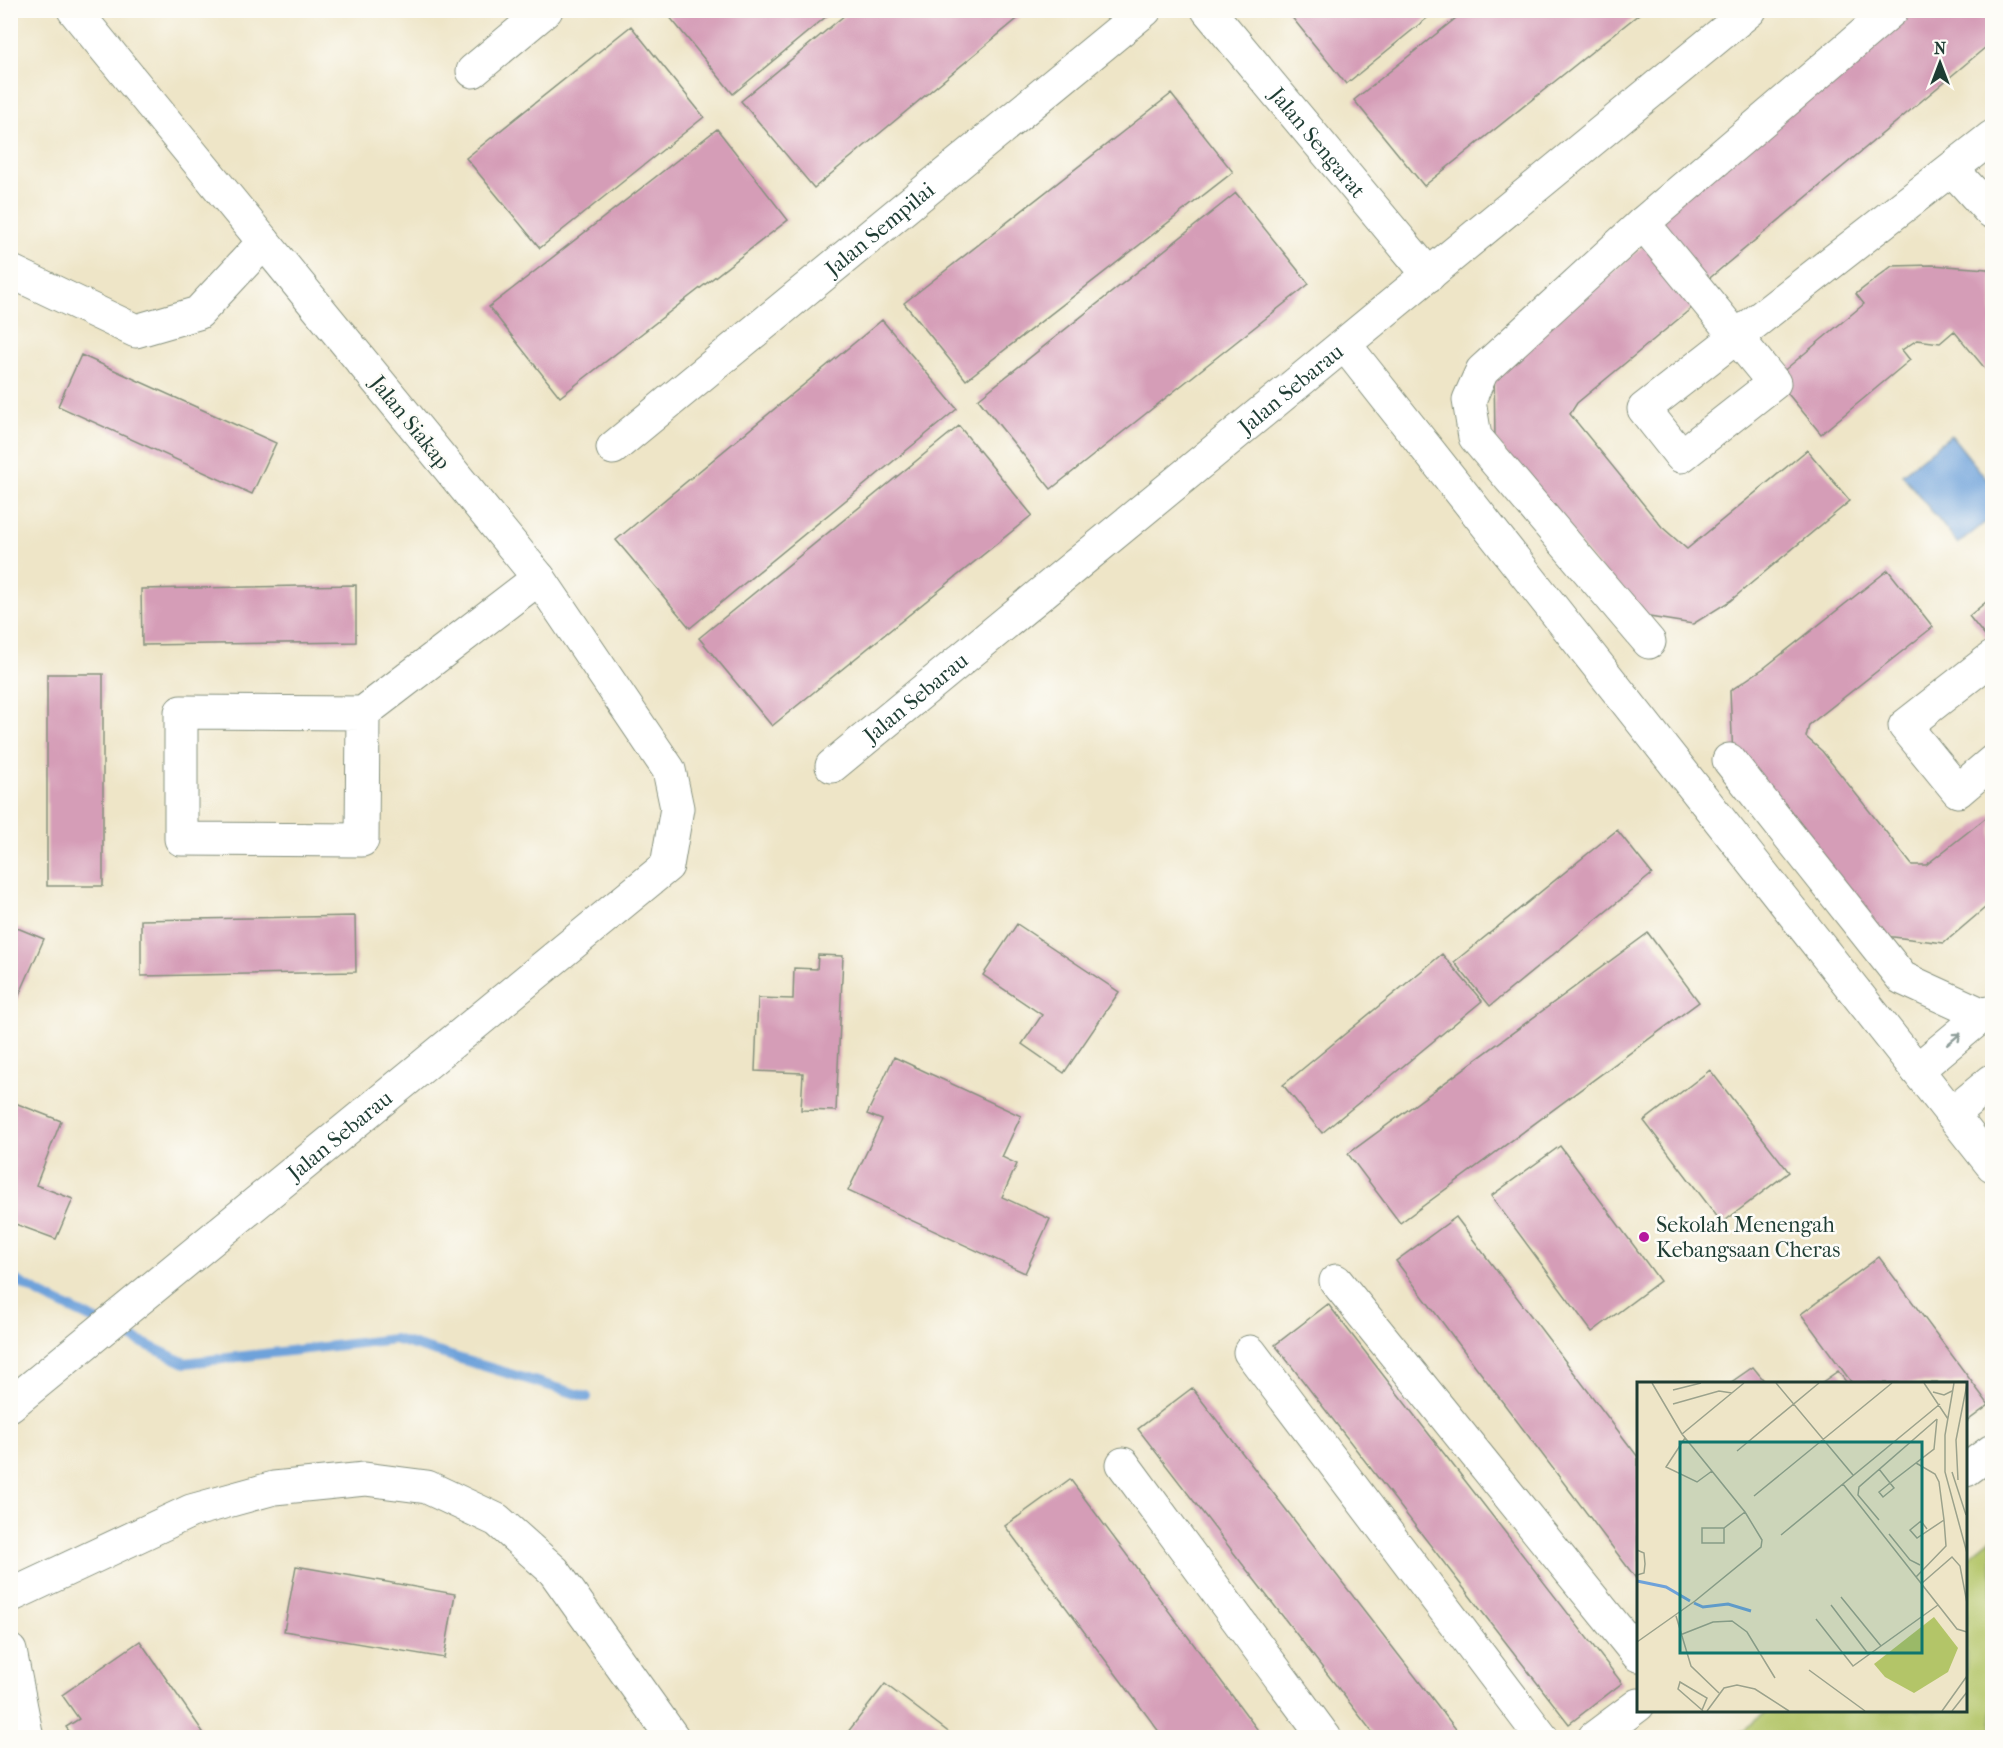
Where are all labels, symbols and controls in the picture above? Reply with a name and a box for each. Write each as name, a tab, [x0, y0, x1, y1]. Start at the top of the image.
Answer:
north arrow	[1910, 33, 1970, 93]
text: N	[1934, 39, 1947, 58]
street label: Jalan Sengarat	[1263, 81, 1371, 203]
street label: Jalan Sempilai	[819, 177, 940, 283]
street label: Jalan Sebarau	[1232, 338, 1349, 441]
street label: Jalan Siakap	[363, 369, 456, 475]
street label: Jalan Sebarau	[857, 647, 974, 750]
one-way arrow	[1946, 1033, 1962, 1046]
street label: Jalan Sebarau	[281, 1085, 398, 1187]
place label: Sekolah Menengah Kebangsaan Cheras	[1656, 1212, 1840, 1263]
marker: Sekolah Menengah Kebangsaan Cheras	[1637, 1230, 1651, 1244]
inset map	[1637, 1382, 1967, 1712]

